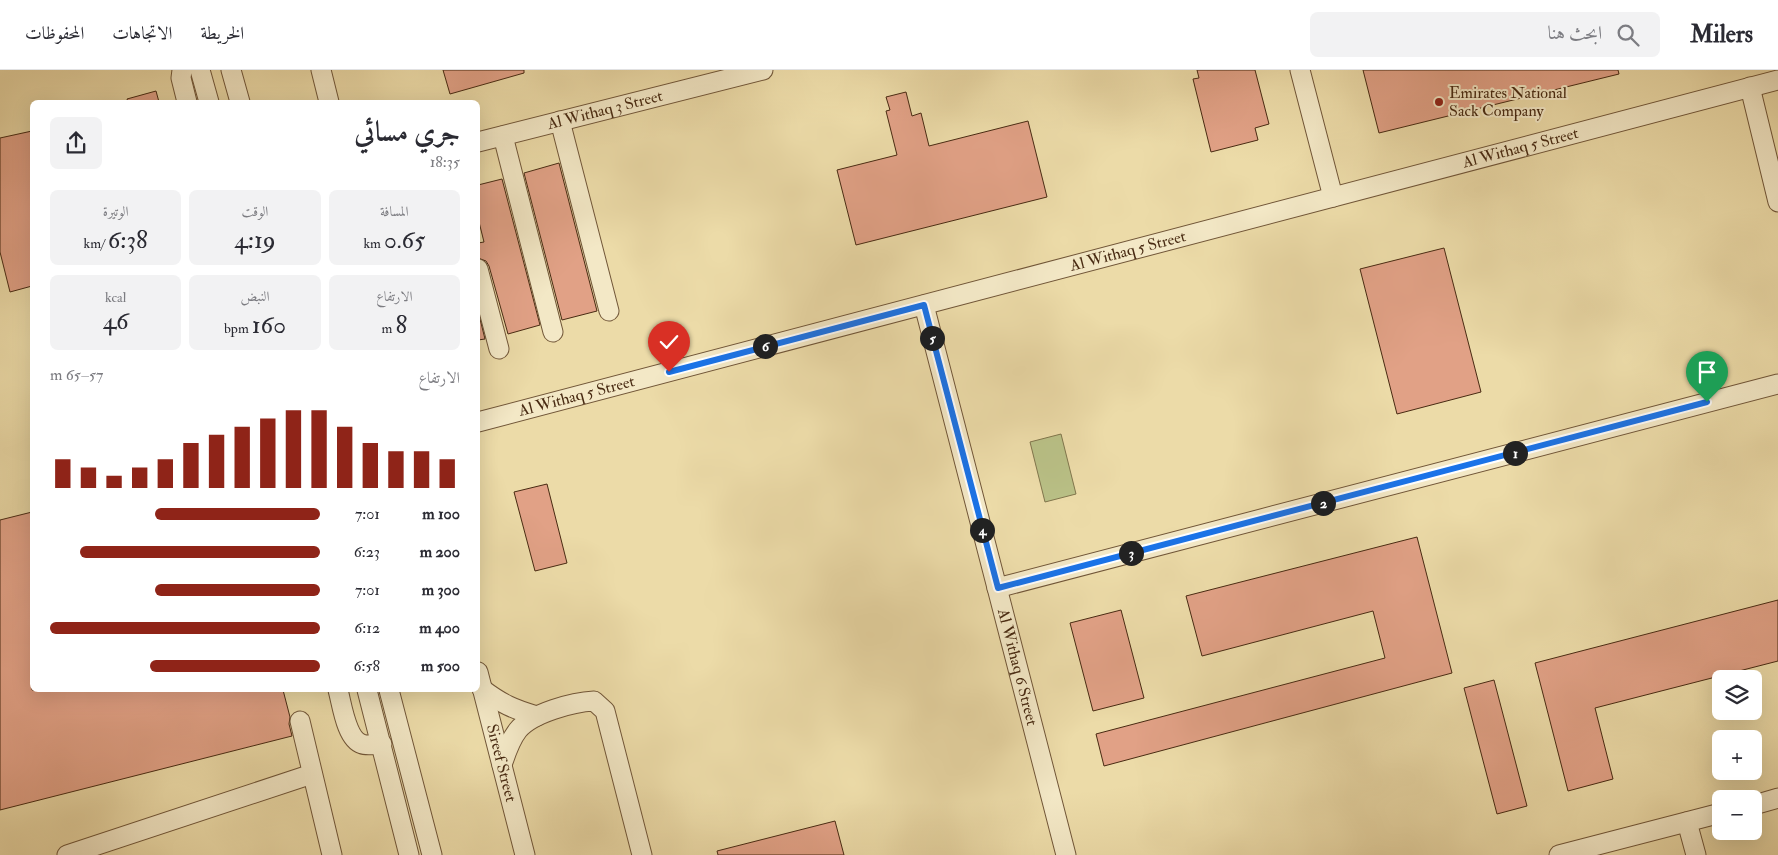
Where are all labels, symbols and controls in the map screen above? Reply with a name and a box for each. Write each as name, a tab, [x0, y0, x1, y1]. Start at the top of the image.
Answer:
search box	[1310, 12, 1660, 57]
text: Milers	[1690, 19, 1753, 50]
text: ابحث هنا	[1547, 21, 1602, 45]
icon: search	[1614, 21, 1642, 49]
text: المحفوظات	[25, 22, 84, 45]
text: الاتجاهات	[112, 22, 172, 45]
text: الخريطة	[200, 22, 244, 45]
place label: Emirates National Sack Company	[1449, 83, 1567, 122]
street label: Al Withaq 3 Street	[544, 86, 665, 134]
marker: Emirates National Sack Company	[1433, 96, 1445, 108]
text: جري مسائي	[354, 115, 460, 150]
button: share	[50, 117, 102, 169]
street label: Al Withaq 5 Street	[1459, 123, 1581, 173]
text: 18:35	[430, 152, 460, 172]
text: الوتيرة	[103, 203, 129, 220]
text: الوقت	[242, 203, 268, 220]
text: المسافة	[380, 203, 409, 220]
text: 6:38	[108, 225, 148, 256]
text: 4:19	[234, 225, 276, 256]
text: 0.65	[384, 225, 425, 256]
street label: Al Withaq 5 Street	[1067, 226, 1188, 276]
text: /km	[84, 235, 108, 252]
text: km	[363, 235, 384, 252]
text: النبض	[241, 288, 269, 305]
text: الارتفاع	[376, 288, 413, 305]
text: kcal	[105, 289, 126, 306]
text: 46	[103, 306, 129, 337]
text: 160	[252, 310, 286, 341]
text: 8	[395, 310, 407, 341]
text: bpm	[224, 320, 252, 337]
text: m	[382, 320, 395, 337]
pin	[648, 321, 690, 372]
pin: 5	[920, 326, 944, 350]
icon: check	[655, 328, 683, 356]
text: 5	[929, 330, 936, 347]
pin: 6	[752, 334, 778, 358]
text: 6	[762, 338, 769, 355]
pin	[1686, 351, 1728, 402]
icon: arrive	[1693, 358, 1721, 386]
text: 57–65 m	[50, 365, 103, 385]
text: الارتفاع	[418, 368, 460, 388]
street label: Al Withaq 5 Street	[516, 371, 637, 421]
pin: 1	[1502, 440, 1528, 466]
text: 1	[1513, 445, 1518, 462]
pin: 2	[1310, 490, 1336, 516]
text: 2	[1320, 495, 1327, 512]
text: 7:01	[355, 504, 380, 524]
text: 100 m	[422, 504, 460, 524]
pin: 4	[970, 518, 994, 542]
text: 4	[979, 522, 986, 539]
pin: 3	[1118, 540, 1144, 566]
text: 6:23	[354, 542, 380, 562]
text: 200 m	[420, 542, 460, 562]
text: 3	[1129, 545, 1134, 562]
text: 7:01	[355, 580, 380, 600]
text: 300 m	[422, 580, 460, 600]
street label: Al Withaq 6 Street	[993, 606, 1042, 728]
text: 6:12	[354, 618, 380, 638]
text: 400 m	[419, 618, 460, 638]
text: 6:58	[353, 656, 380, 676]
text: 500 m	[421, 656, 460, 676]
map controls	[1712, 670, 1762, 840]
button: layers	[1712, 670, 1762, 720]
street label: Sireef Street	[482, 722, 521, 804]
button: +	[1712, 730, 1762, 780]
button: −	[1712, 790, 1762, 840]

